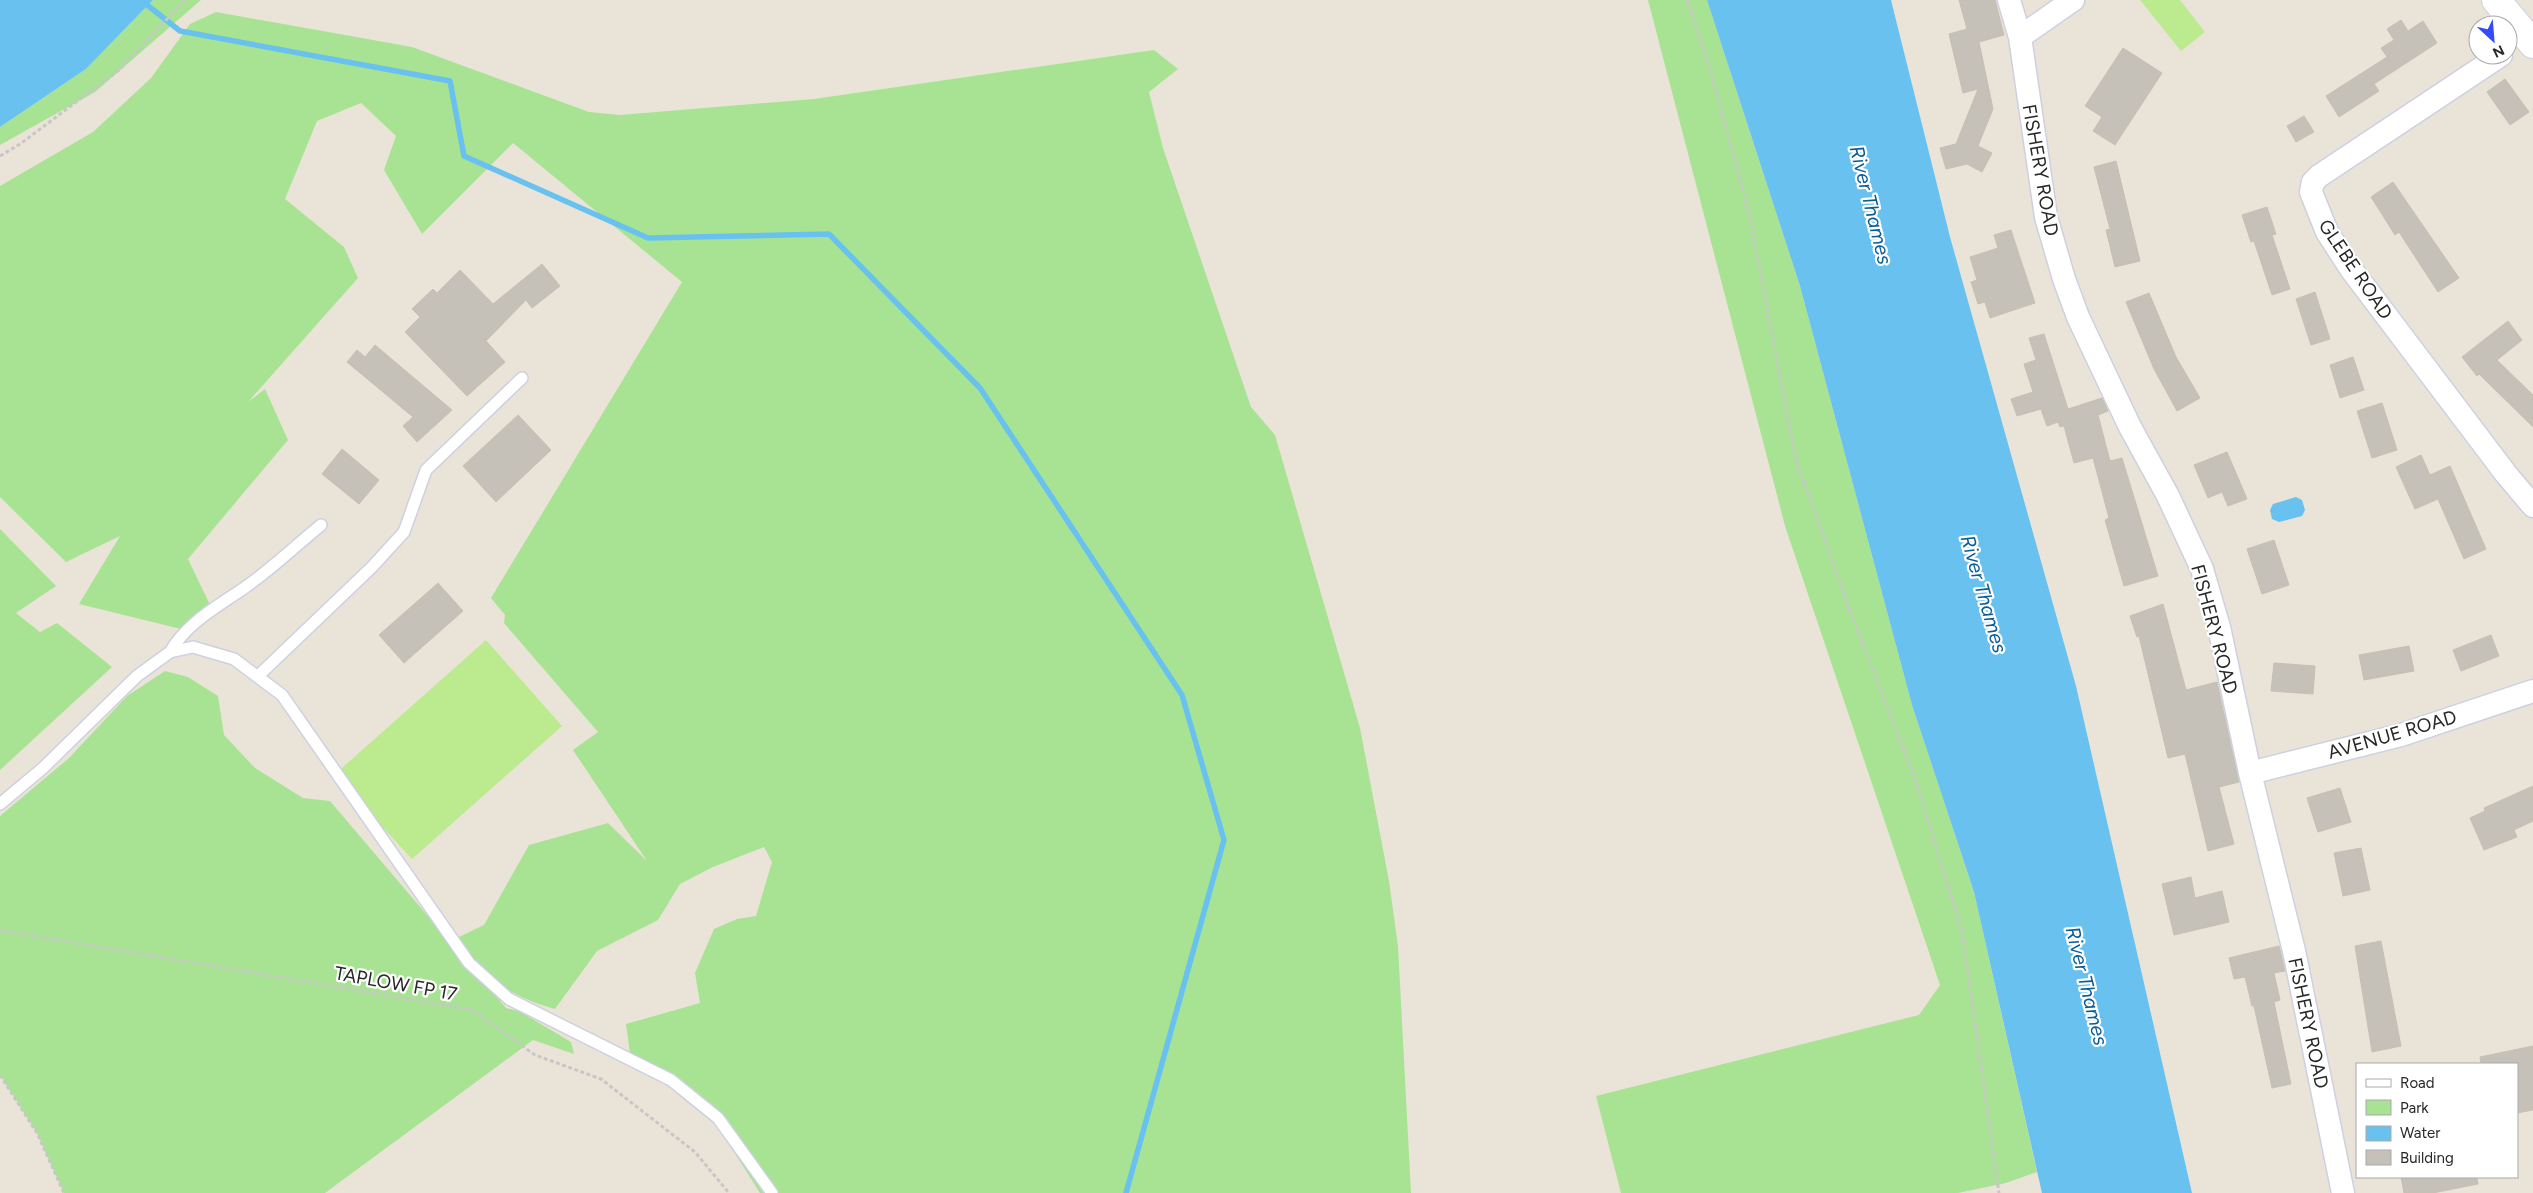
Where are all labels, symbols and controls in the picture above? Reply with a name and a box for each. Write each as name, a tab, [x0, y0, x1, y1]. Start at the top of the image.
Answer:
north arrow	[2468, 15, 2518, 65]
text: N	[2490, 41, 2507, 61]
street label: FISHERY ROAD	[2018, 102, 2063, 238]
water label: River Thames	[1845, 143, 1897, 267]
street label: GLEBE ROAD	[2314, 215, 2397, 324]
water label: River Thames	[1956, 532, 2012, 656]
street label: FISHERY ROAD	[2186, 562, 2243, 696]
street label: AVENUE ROAD	[2325, 705, 2459, 764]
water label: River Thames	[2061, 924, 2113, 1048]
street label: FISHERY ROAD	[2283, 956, 2334, 1091]
street label: TAPLOW FP 17	[333, 961, 459, 1006]
legend	[2356, 1063, 2518, 1178]
text: Road	[2400, 1074, 2435, 1092]
text: Park	[2400, 1099, 2429, 1117]
text: Water	[2400, 1124, 2440, 1142]
text: Building	[2400, 1149, 2454, 1167]

